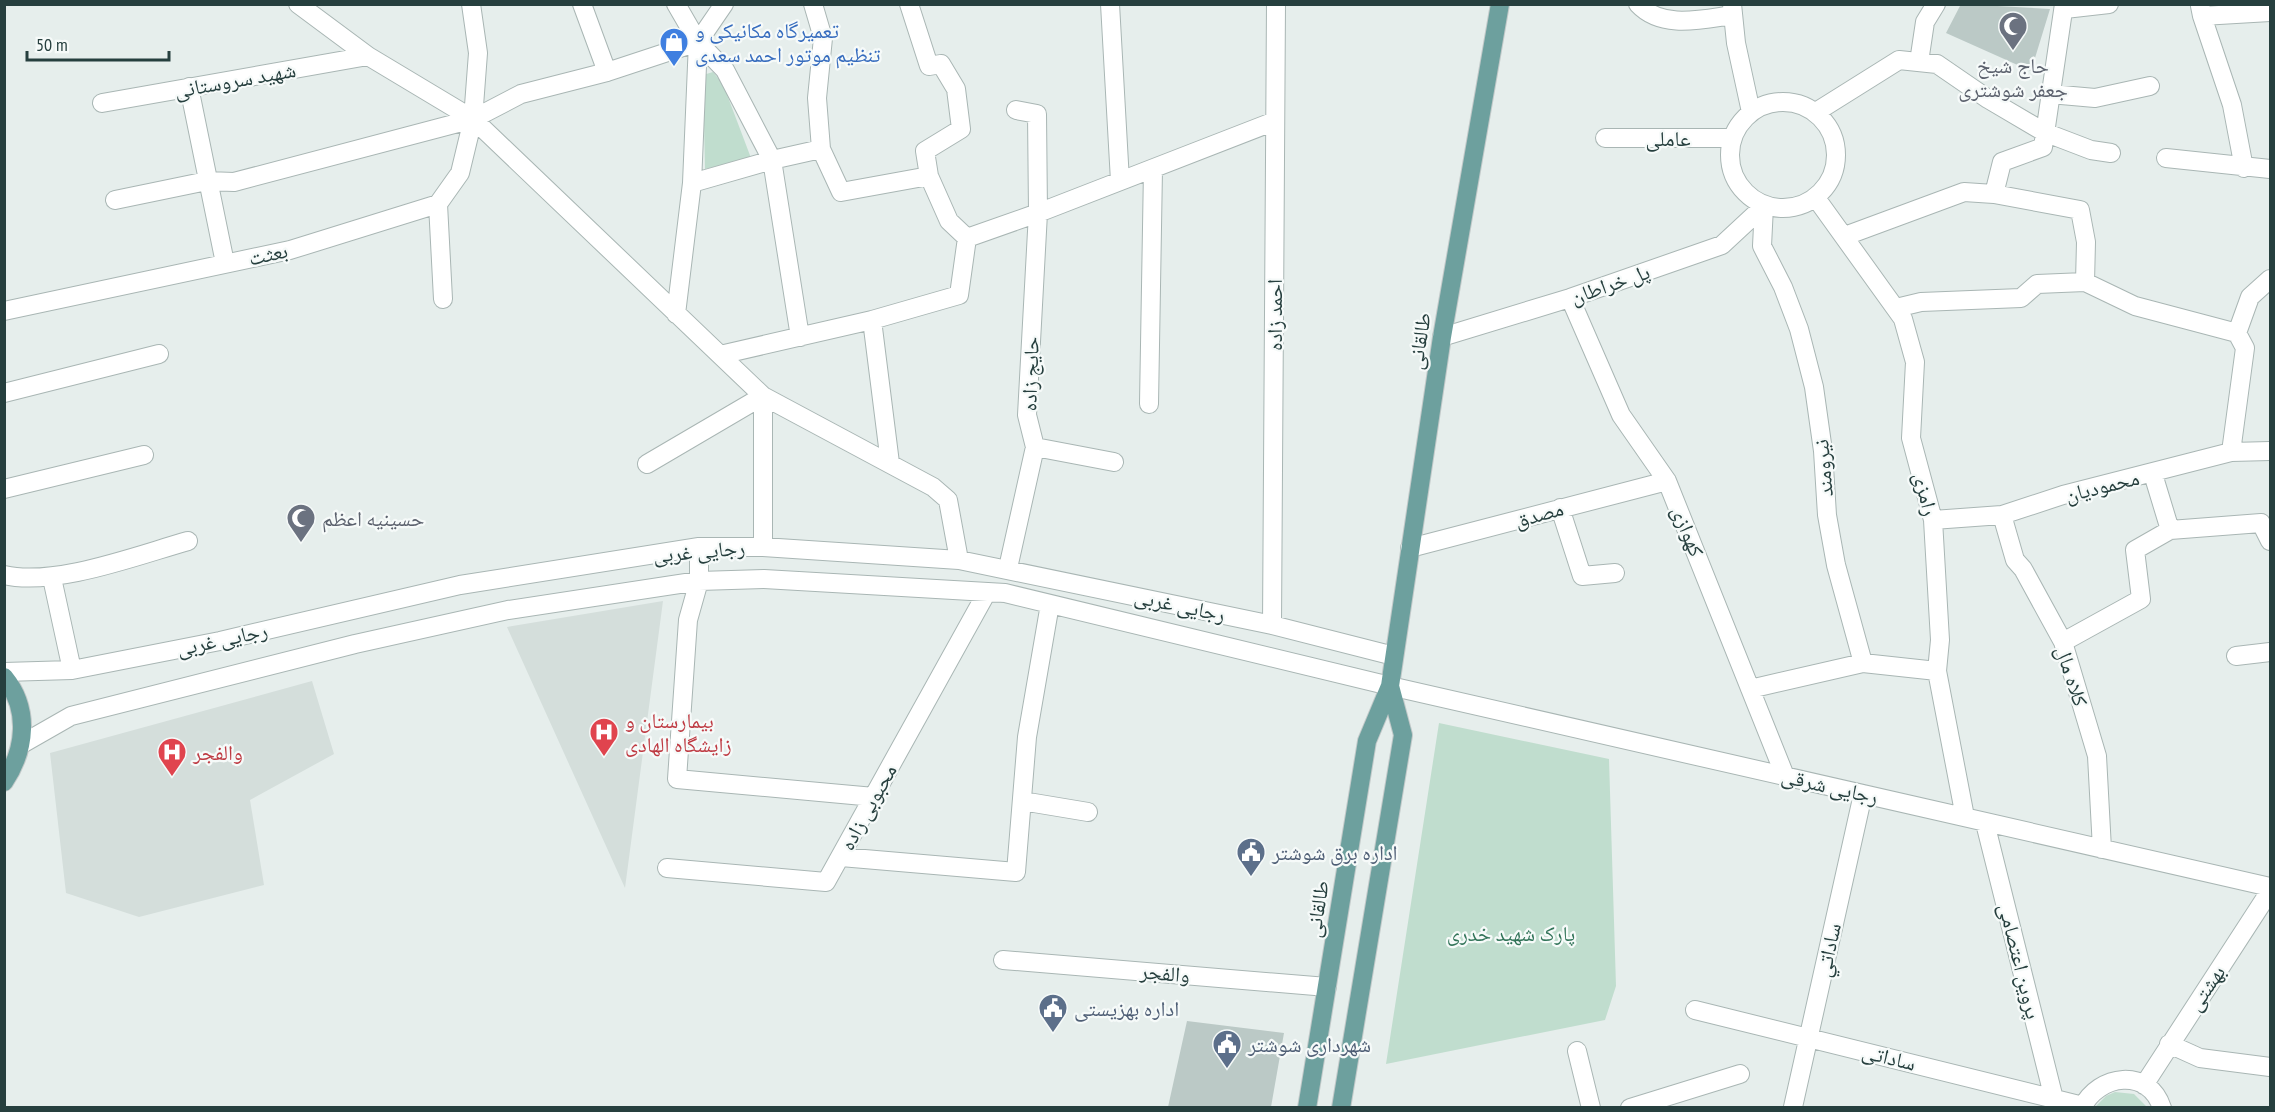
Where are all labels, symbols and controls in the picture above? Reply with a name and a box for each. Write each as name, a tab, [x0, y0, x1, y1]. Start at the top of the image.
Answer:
mosque icon: حاج شیخ جعفر شوشتری	[1997, 10, 2029, 52]
place label: تعمیرگاه مکانیکی و تنظیم موتور احمد سعدی	[695, 17, 881, 69]
scale bar	[27, 24, 170, 62]
shop icon: تعمیرگاه مکانیکی و تنظیم موتور احمد سعدی	[658, 26, 690, 68]
text: 50 m	[36, 33, 68, 56]
place label: حاج شیخ جعفر شوشتری	[1958, 52, 2068, 103]
street label: شهید سروستانی	[172, 56, 298, 104]
street label: عاملی	[1645, 125, 1691, 152]
street label: بعثت	[246, 236, 290, 272]
street label: پل خراطان	[1567, 258, 1653, 310]
street label: احمد زاده	[1261, 279, 1288, 351]
street label: طالقانی	[1401, 311, 1437, 371]
street label: حایج زاده	[1015, 336, 1045, 412]
street label: نیرومند	[1807, 438, 1839, 498]
street label: محمودیان	[2062, 464, 2142, 508]
street label: رامزی	[1908, 469, 1944, 519]
street label: مصدق	[1512, 495, 1566, 533]
mosque icon: حسینیه اعظم	[285, 502, 317, 544]
street label: کهوازی	[1666, 502, 1710, 561]
place label: حسینیه اعظم	[322, 505, 424, 533]
street label: رجایی غربی	[652, 534, 746, 568]
street label: رجایی غربی	[1132, 582, 1228, 628]
street label: رجایی غربی	[174, 616, 270, 662]
street label: کلاه مال	[2050, 642, 2094, 710]
place label: بیمارستان و زایشگاه الهادی	[625, 707, 732, 758]
hospital icon: بیمارستان و زایشگاه الهادی	[588, 716, 620, 758]
hospital icon: والفجر	[156, 736, 188, 778]
place label: والفجر	[192, 739, 243, 766]
street label: محبوبی زاده	[833, 759, 903, 855]
street label: رجایی شرقی	[1779, 762, 1881, 810]
public building icon: اداره برق شوشتر	[1235, 836, 1267, 878]
place label: اداره برق شوشتر	[1271, 839, 1398, 866]
street label: طالقانی	[1299, 879, 1335, 939]
street label: پروین اعتصامی	[1993, 900, 2047, 1022]
park label: پارک شهید خدری	[1447, 920, 1575, 947]
street label: ساداتي	[1809, 921, 1850, 980]
street label: والفجر	[1138, 957, 1191, 989]
street label: بهشتی	[2181, 960, 2231, 1016]
public building icon: اداره بهزیستی	[1037, 992, 1069, 1034]
place label: اداره بهزیستی	[1074, 995, 1179, 1022]
public building icon: شهرداری شوشتر	[1211, 1028, 1243, 1070]
place label: شهرداری شوشتر	[1247, 1031, 1371, 1058]
street label: ساداتی	[1859, 1037, 1919, 1077]

